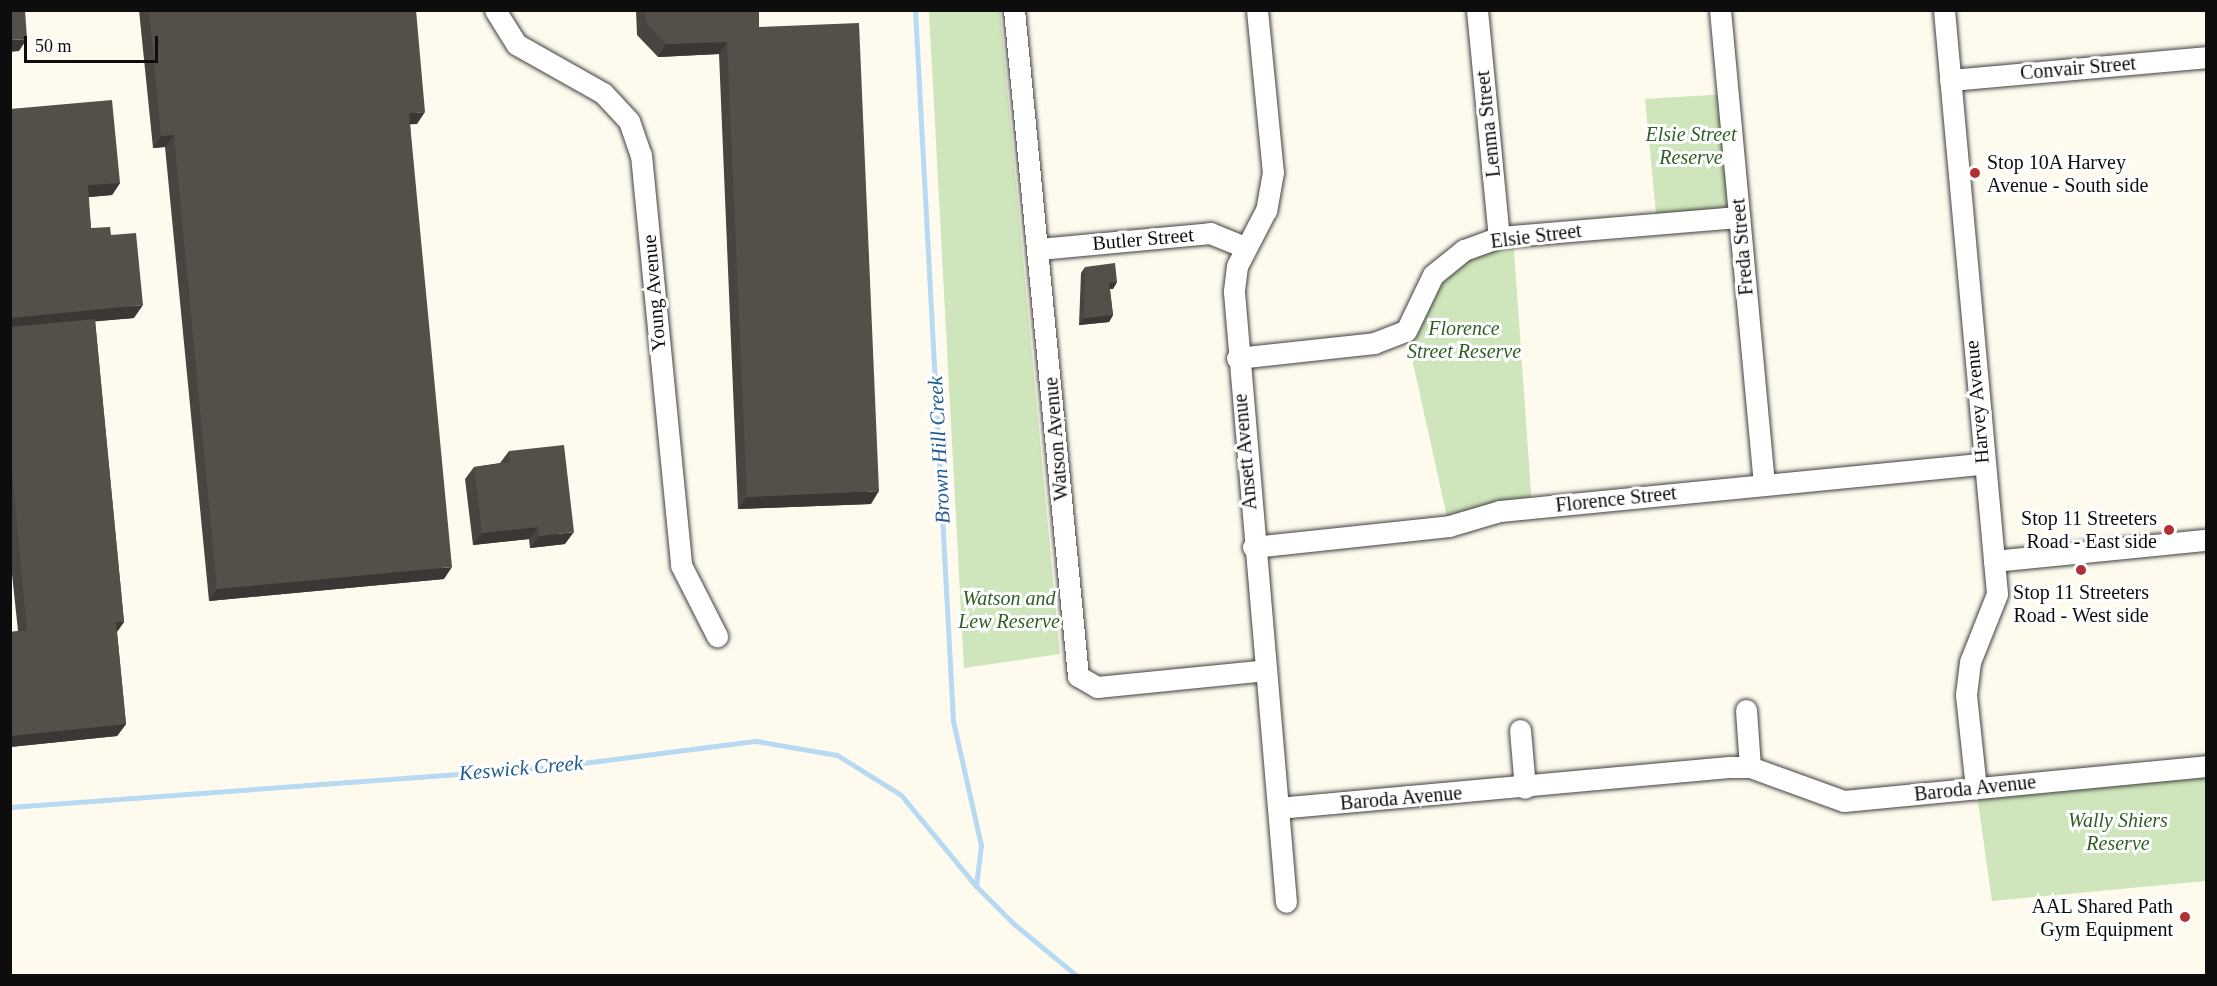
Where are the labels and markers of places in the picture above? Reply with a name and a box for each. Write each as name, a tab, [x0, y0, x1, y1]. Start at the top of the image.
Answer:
place label: Stop 10A Harvey Avenue - South side	[1987, 150, 2148, 197]
marker: Stop 10A Harvey Avenue - South side	[1968, 166, 1982, 180]
place label: Stop 11 Streeters Road - East side	[2021, 506, 2157, 553]
marker: Stop 11 Streeters Road - East side	[2162, 523, 2176, 537]
marker: Stop 11 Streeters Road - West side	[2074, 563, 2088, 577]
place label: Stop 11 Streeters Road - West side	[2013, 580, 2149, 627]
place label: AAL Shared Path Gym Equipment	[2031, 894, 2173, 941]
marker: AAL Shared Path Gym Equipment	[2178, 910, 2192, 924]

